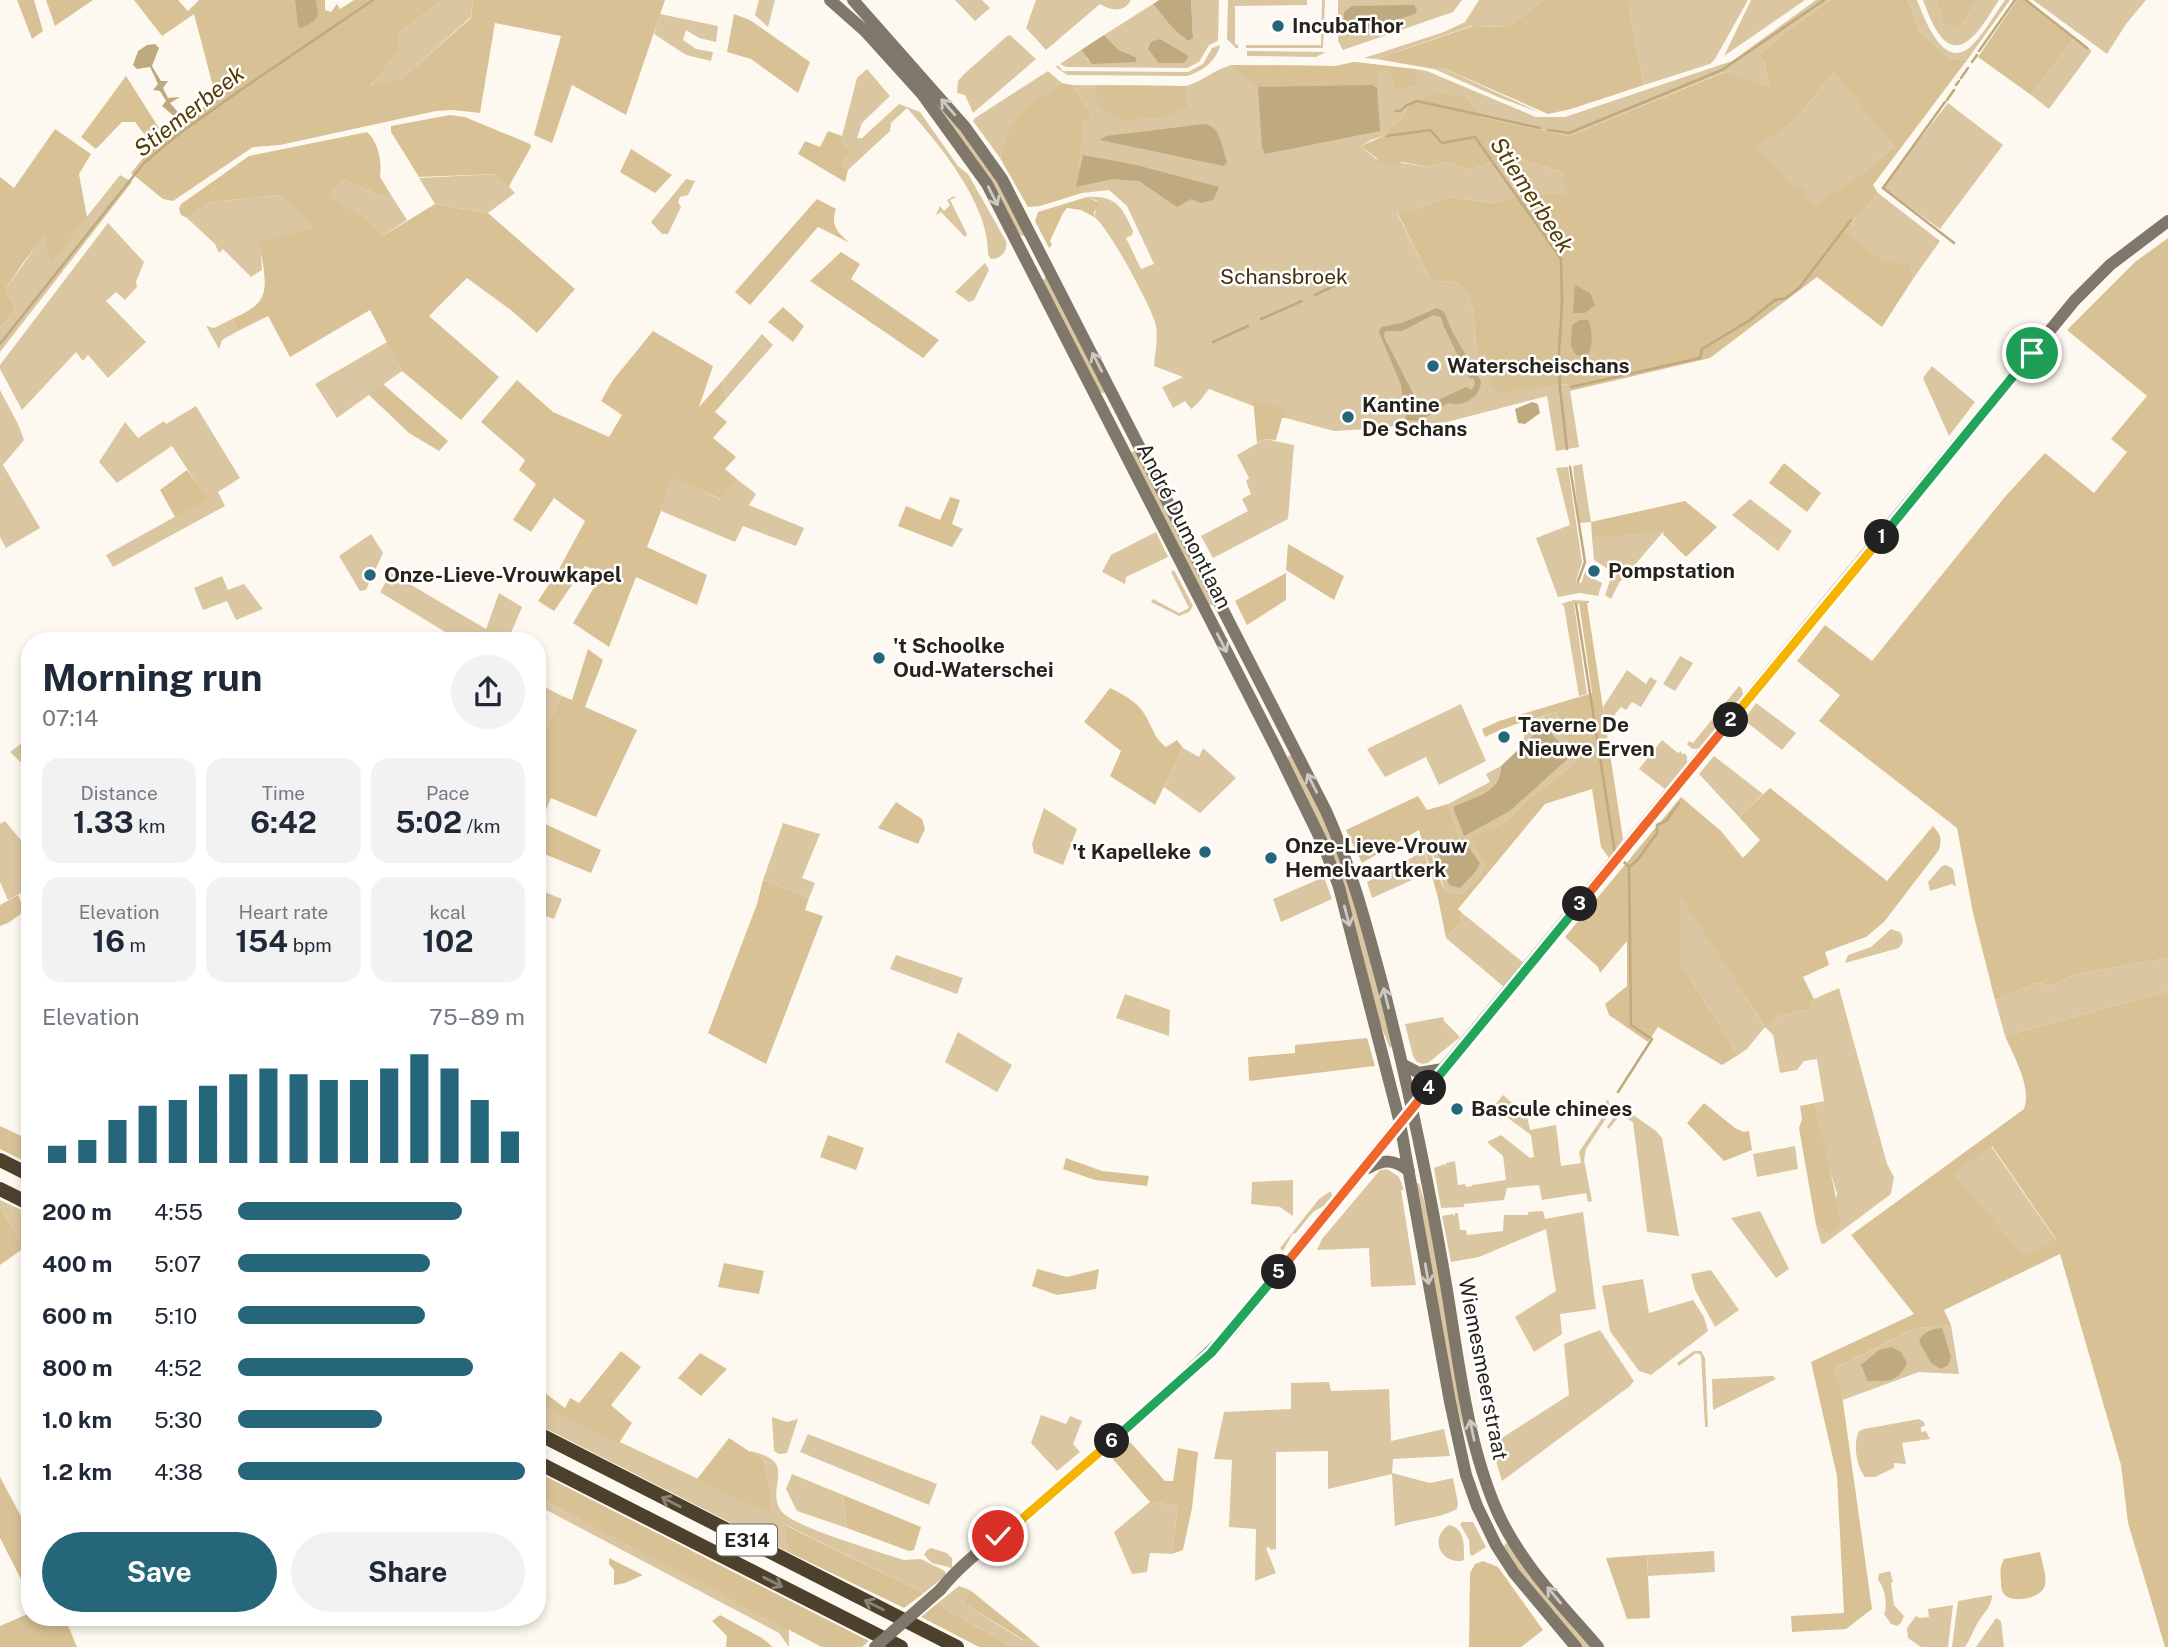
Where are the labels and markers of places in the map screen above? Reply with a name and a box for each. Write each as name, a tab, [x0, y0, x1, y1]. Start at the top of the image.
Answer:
place label: IncubaThor	[1292, 13, 1404, 38]
marker: IncubaThor	[1270, 18, 1286, 34]
pin	[2002, 323, 2062, 383]
place label: Waterscheischans	[1447, 353, 1630, 378]
marker: Waterscheischans	[1425, 358, 1441, 374]
place label: Kantine De Schans	[1362, 392, 1467, 441]
marker: Kantine De Schans	[1340, 409, 1356, 425]
pin: 1	[1864, 520, 1899, 554]
place label: Pompstation	[1608, 558, 1735, 583]
place label: Onze-Lieve-Vrouwkapel	[384, 562, 622, 587]
marker: Pompstation	[1586, 563, 1602, 579]
marker: Onze-Lieve-Vrouwkapel	[362, 567, 378, 583]
place label: 't Schoolke Oud-Waterschei	[893, 633, 1054, 682]
marker: 't Schoolke Oud-Waterschei	[871, 650, 887, 666]
pin: 2	[1714, 702, 1748, 738]
place label: Taverne De Nieuwe Erven	[1518, 712, 1655, 761]
marker: Taverne De Nieuwe Erven	[1496, 729, 1512, 745]
place label: Onze-Lieve-Vrouw Hemelvaartkerk	[1285, 833, 1468, 882]
place label: 't Kapelleke	[1072, 839, 1191, 864]
marker: 't Kapelleke	[1197, 844, 1213, 860]
marker: Onze-Lieve-Vrouw Hemelvaartkerk	[1263, 850, 1279, 866]
pin: 3	[1562, 886, 1598, 922]
pin: 4	[1412, 1070, 1446, 1106]
place label: Bascule chinees	[1471, 1096, 1632, 1121]
marker: Bascule chinees	[1449, 1101, 1465, 1117]
pin: 5	[1262, 1254, 1296, 1290]
pin: 6	[1094, 1424, 1130, 1458]
pin	[968, 1506, 1028, 1566]

